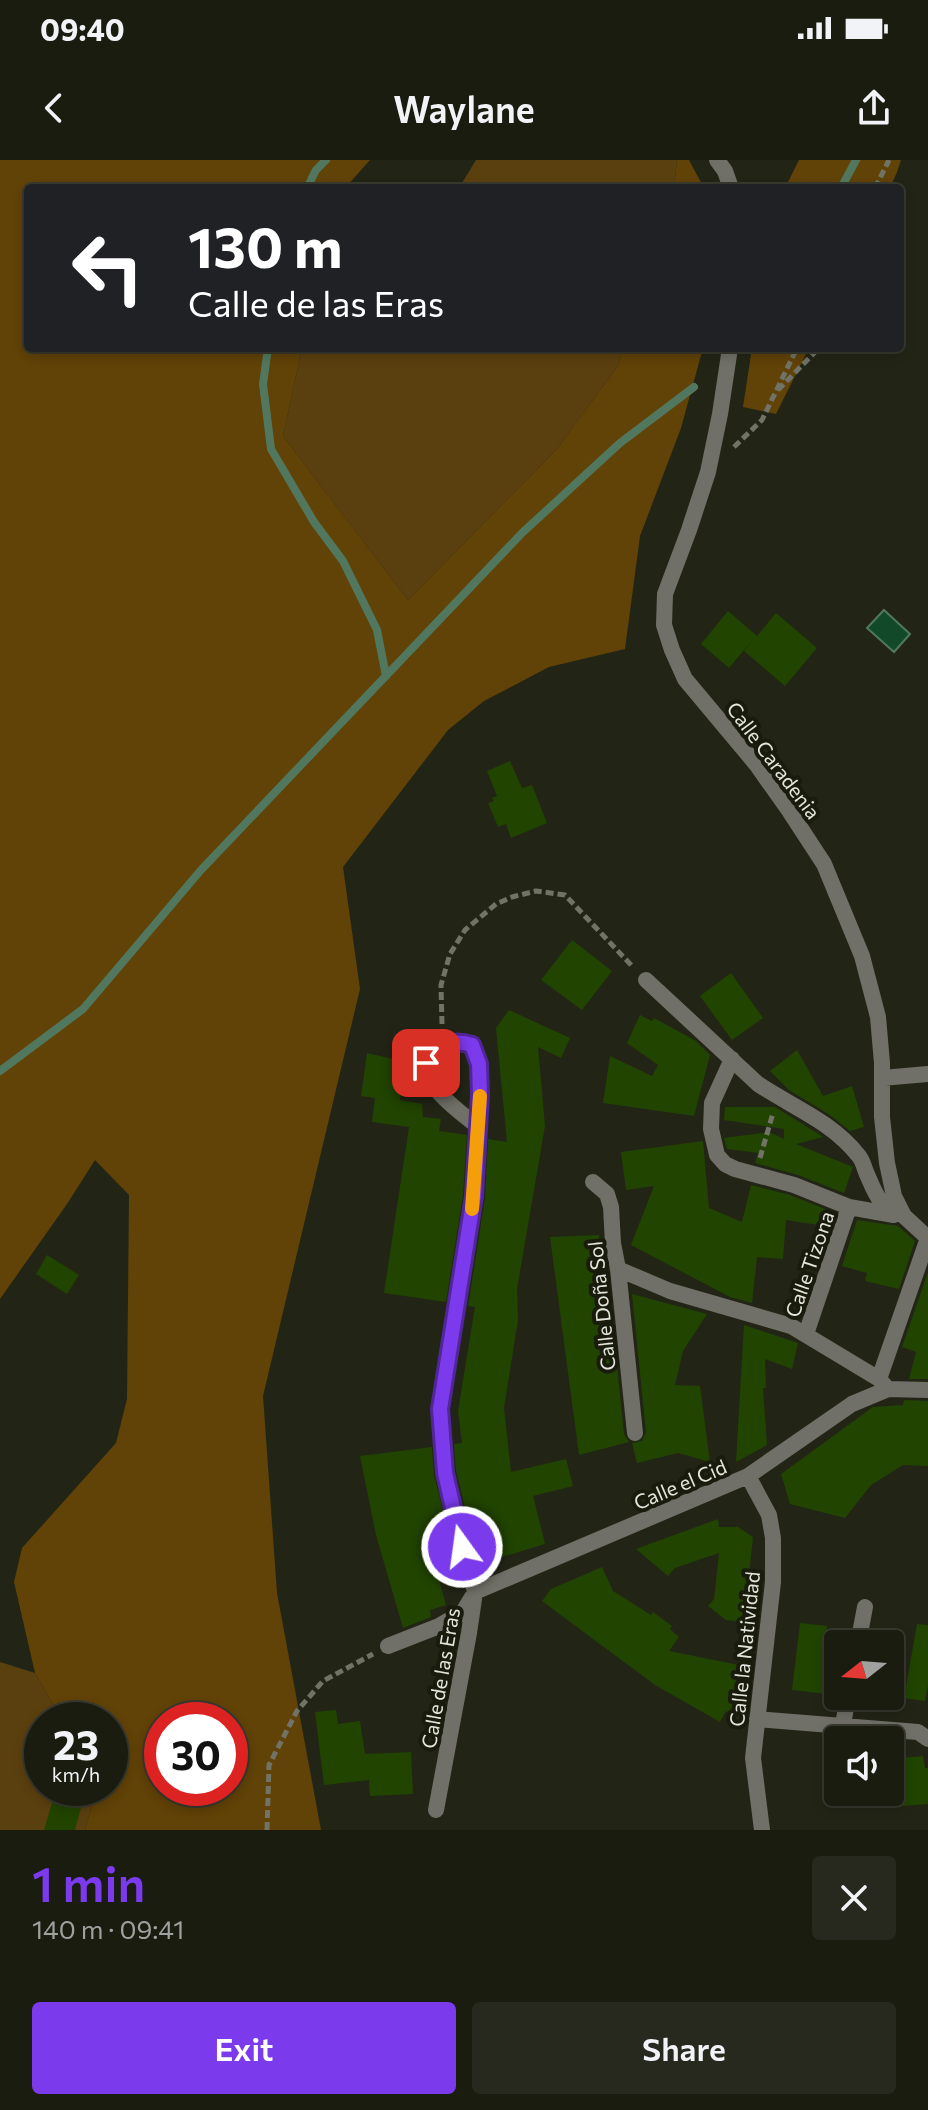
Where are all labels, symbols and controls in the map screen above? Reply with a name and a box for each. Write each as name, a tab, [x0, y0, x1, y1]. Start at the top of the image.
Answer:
text: 09:40	[40, 10, 125, 47]
icon: back	[32, 86, 76, 130]
text: Waylane	[393, 86, 535, 130]
icon: share	[852, 86, 896, 130]
text: 130 m	[188, 211, 343, 280]
icon: left	[56, 216, 160, 320]
text: Calle de las Eras	[188, 280, 444, 324]
street label: Calle Caradenia	[722, 697, 826, 823]
pin	[392, 1029, 460, 1097]
icon: arrive	[404, 1041, 448, 1085]
street label: Calle Tizona	[780, 1208, 838, 1320]
street label: Calle Doña Sol	[582, 1240, 620, 1372]
street label: Calle el Cid	[630, 1454, 730, 1514]
position arrow	[420, 1505, 504, 1589]
street label: Calle la Natividad	[724, 1570, 764, 1728]
street label: Calle de las Eras	[416, 1606, 464, 1750]
north arrow	[824, 1630, 904, 1710]
map controls	[824, 1630, 904, 1806]
speed limit sign: 30	[144, 1702, 248, 1806]
text: 23	[53, 1719, 99, 1768]
button: sound	[824, 1726, 904, 1806]
text: km/h	[52, 1762, 100, 1786]
text: 1 min	[32, 1853, 145, 1912]
button: close	[812, 1856, 896, 1940]
text: 140 m · 09:41	[32, 1913, 184, 1944]
button: Exit	[32, 2002, 456, 2094]
button: Share	[472, 2002, 896, 2094]

